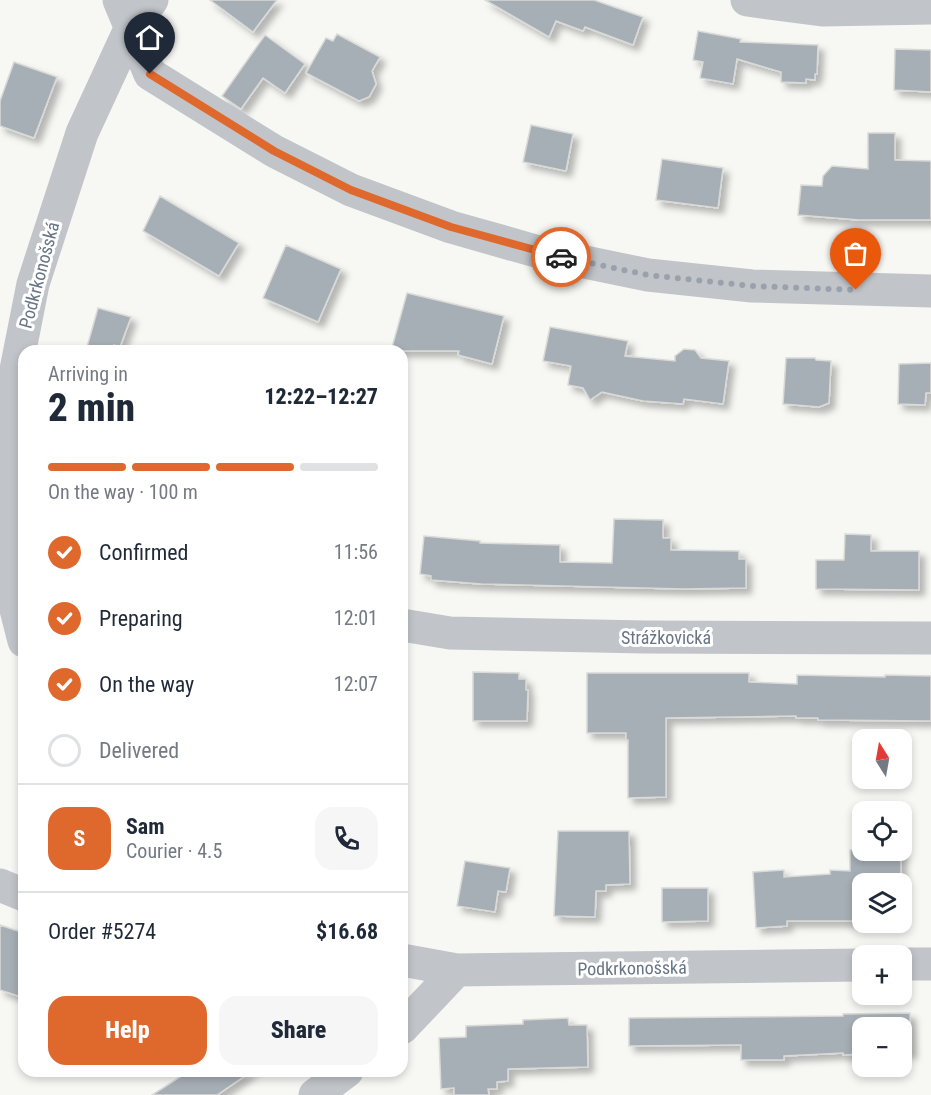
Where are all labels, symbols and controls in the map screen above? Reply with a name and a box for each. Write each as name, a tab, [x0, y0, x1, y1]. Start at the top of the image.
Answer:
pin	[124, 12, 175, 74]
icon: home	[133, 21, 166, 54]
street label: Podkrkonošská	[15, 219, 63, 331]
courier	[531, 227, 591, 287]
pin	[830, 228, 881, 290]
icon: bag	[839, 237, 872, 270]
icon: car	[545, 241, 578, 274]
text: Arriving in	[48, 362, 128, 386]
text: 12:22–12:27	[264, 384, 378, 409]
text: 2 min	[48, 385, 135, 431]
text: On the way · 100 m	[48, 480, 198, 504]
icon: check	[48, 536, 81, 569]
text: Confirmed	[99, 540, 188, 565]
text: 11:56	[334, 540, 378, 564]
icon: check	[48, 602, 81, 635]
text: Preparing	[99, 606, 183, 631]
text: 12:01	[334, 606, 378, 630]
street label: Strážkovická	[621, 627, 711, 648]
icon: check	[48, 668, 81, 701]
text: On the way	[99, 672, 194, 697]
text: 12:07	[334, 672, 378, 696]
north arrow	[852, 729, 912, 789]
map controls	[852, 729, 912, 1077]
text: Delivered	[99, 738, 179, 763]
button: locate	[852, 801, 912, 861]
button: phone	[315, 807, 378, 870]
text: Sam	[126, 814, 165, 839]
text: S	[74, 826, 85, 851]
text: Courier · 4.5	[126, 839, 222, 863]
button: layers	[852, 873, 912, 933]
text: Order #5274	[48, 919, 156, 944]
text: $16.68	[316, 919, 378, 944]
button: +	[852, 945, 912, 1005]
street label: Podkrkonošská	[577, 957, 687, 979]
button: Help	[48, 996, 207, 1065]
button: Share	[219, 996, 378, 1065]
button: −	[852, 1017, 912, 1077]

